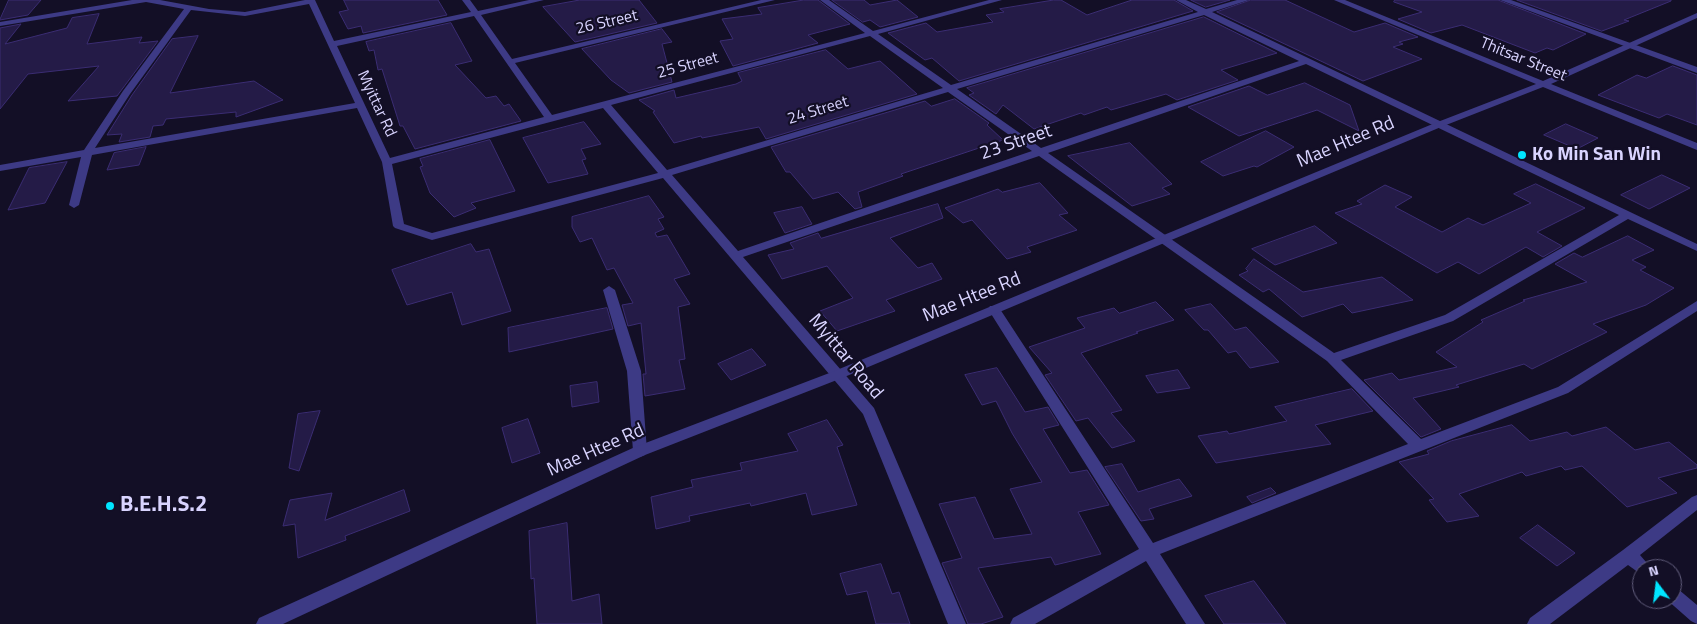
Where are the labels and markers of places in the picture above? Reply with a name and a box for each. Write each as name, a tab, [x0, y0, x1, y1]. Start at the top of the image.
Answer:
place label: Ko Min San Win	[1532, 144, 1661, 166]
marker: Ko Min San Win	[1516, 149, 1528, 161]
place label: B.E.H.S.2	[120, 493, 207, 519]
marker: B.E.H.S.2	[104, 500, 116, 512]

